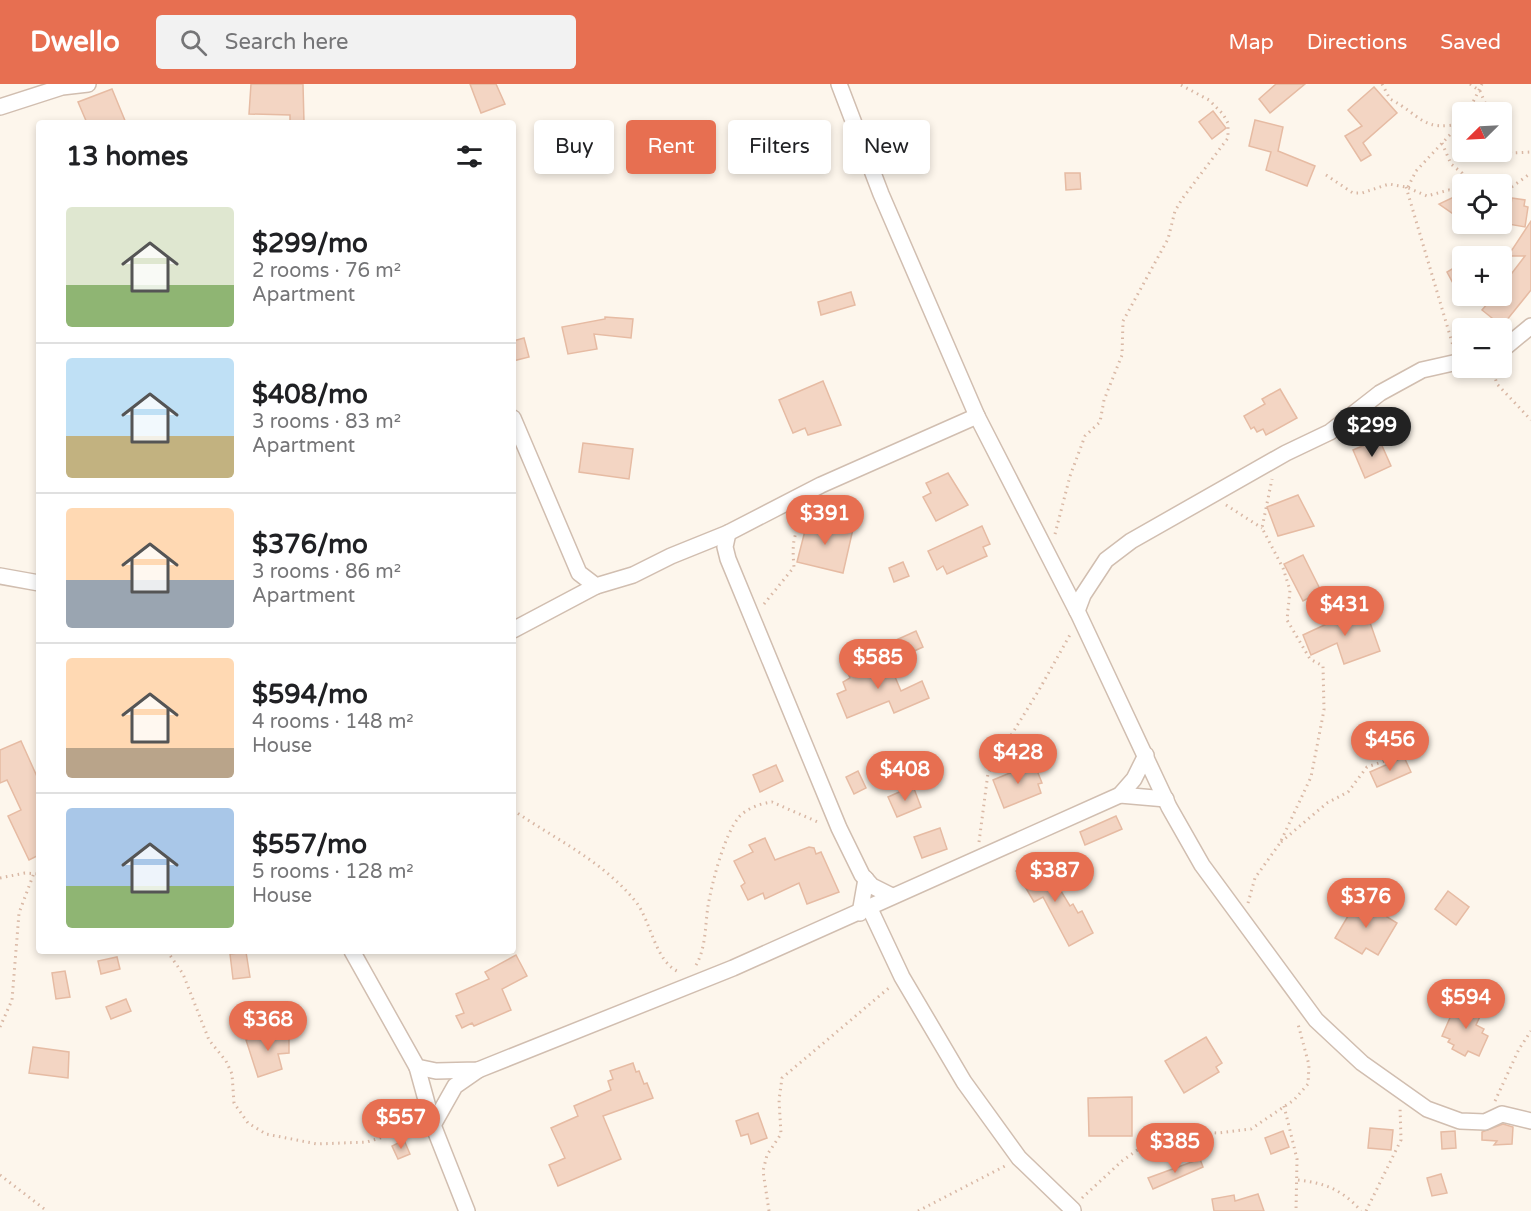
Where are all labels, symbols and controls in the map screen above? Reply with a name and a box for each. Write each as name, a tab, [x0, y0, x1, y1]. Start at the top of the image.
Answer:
search box	[156, 15, 576, 69]
text: Dwello	[30, 25, 120, 59]
icon: search	[177, 26, 210, 59]
text: Search here	[225, 29, 349, 55]
text: Map	[1228, 30, 1274, 55]
text: Directions	[1307, 30, 1407, 55]
text: Saved	[1440, 30, 1501, 55]
north arrow	[1452, 102, 1512, 162]
map controls	[1452, 102, 1512, 378]
chip: Buy	[534, 120, 614, 174]
chip: Rent	[626, 120, 716, 174]
chip: Filters	[728, 120, 831, 174]
chip: New	[843, 120, 930, 174]
icon: filters	[453, 140, 486, 173]
text: 13 homes	[66, 141, 188, 172]
button: locate	[1452, 174, 1512, 234]
text: $299/mo	[252, 228, 368, 259]
icon: home	[114, 231, 186, 303]
button: +	[1452, 246, 1512, 306]
text: 2 rooms · 76 m²	[252, 259, 401, 283]
text: Apartment	[252, 283, 355, 307]
button: −	[1452, 318, 1512, 378]
text: $408/mo	[252, 379, 368, 410]
icon: home	[114, 382, 186, 454]
pin: $299	[1336, 407, 1408, 458]
text: 3 rooms · 83 m²	[252, 410, 401, 434]
text: $299	[1347, 414, 1397, 438]
text: Apartment	[252, 434, 355, 458]
pin: $391	[789, 495, 861, 546]
text: $391	[800, 502, 850, 526]
text: $376/mo	[252, 529, 368, 560]
icon: home	[114, 532, 186, 604]
text: 3 rooms · 86 m²	[252, 560, 401, 584]
text: Apartment	[252, 584, 355, 608]
pin: $431	[1309, 586, 1381, 637]
text: $431	[1320, 593, 1370, 617]
pin: $585	[842, 639, 914, 690]
text: $585	[853, 646, 903, 670]
text: $594/mo	[252, 679, 368, 710]
icon: home	[114, 682, 186, 754]
text: 4 rooms · 148 m²	[252, 710, 414, 734]
pin: $456	[1354, 721, 1426, 772]
text: $456	[1365, 728, 1415, 752]
text: House	[252, 734, 312, 758]
pin: $428	[982, 734, 1054, 785]
text: $428	[993, 741, 1043, 765]
pin: $408	[869, 751, 941, 802]
text: $408	[880, 758, 930, 782]
text: $557/mo	[252, 829, 367, 860]
icon: home	[114, 832, 186, 904]
pin: $387	[1019, 852, 1091, 903]
text: $387	[1030, 859, 1080, 883]
text: 5 rooms · 128 m²	[252, 860, 414, 884]
pin: $376	[1330, 878, 1402, 929]
text: House	[252, 884, 312, 908]
text: $376	[1341, 885, 1391, 909]
pin: $594	[1430, 979, 1502, 1030]
text: $594	[1441, 986, 1491, 1010]
pin: $368	[232, 1001, 304, 1052]
text: $368	[243, 1008, 293, 1032]
pin: $557	[365, 1099, 437, 1150]
text: $557	[376, 1106, 426, 1130]
pin: $385	[1139, 1123, 1211, 1174]
text: $385	[1150, 1130, 1200, 1154]

